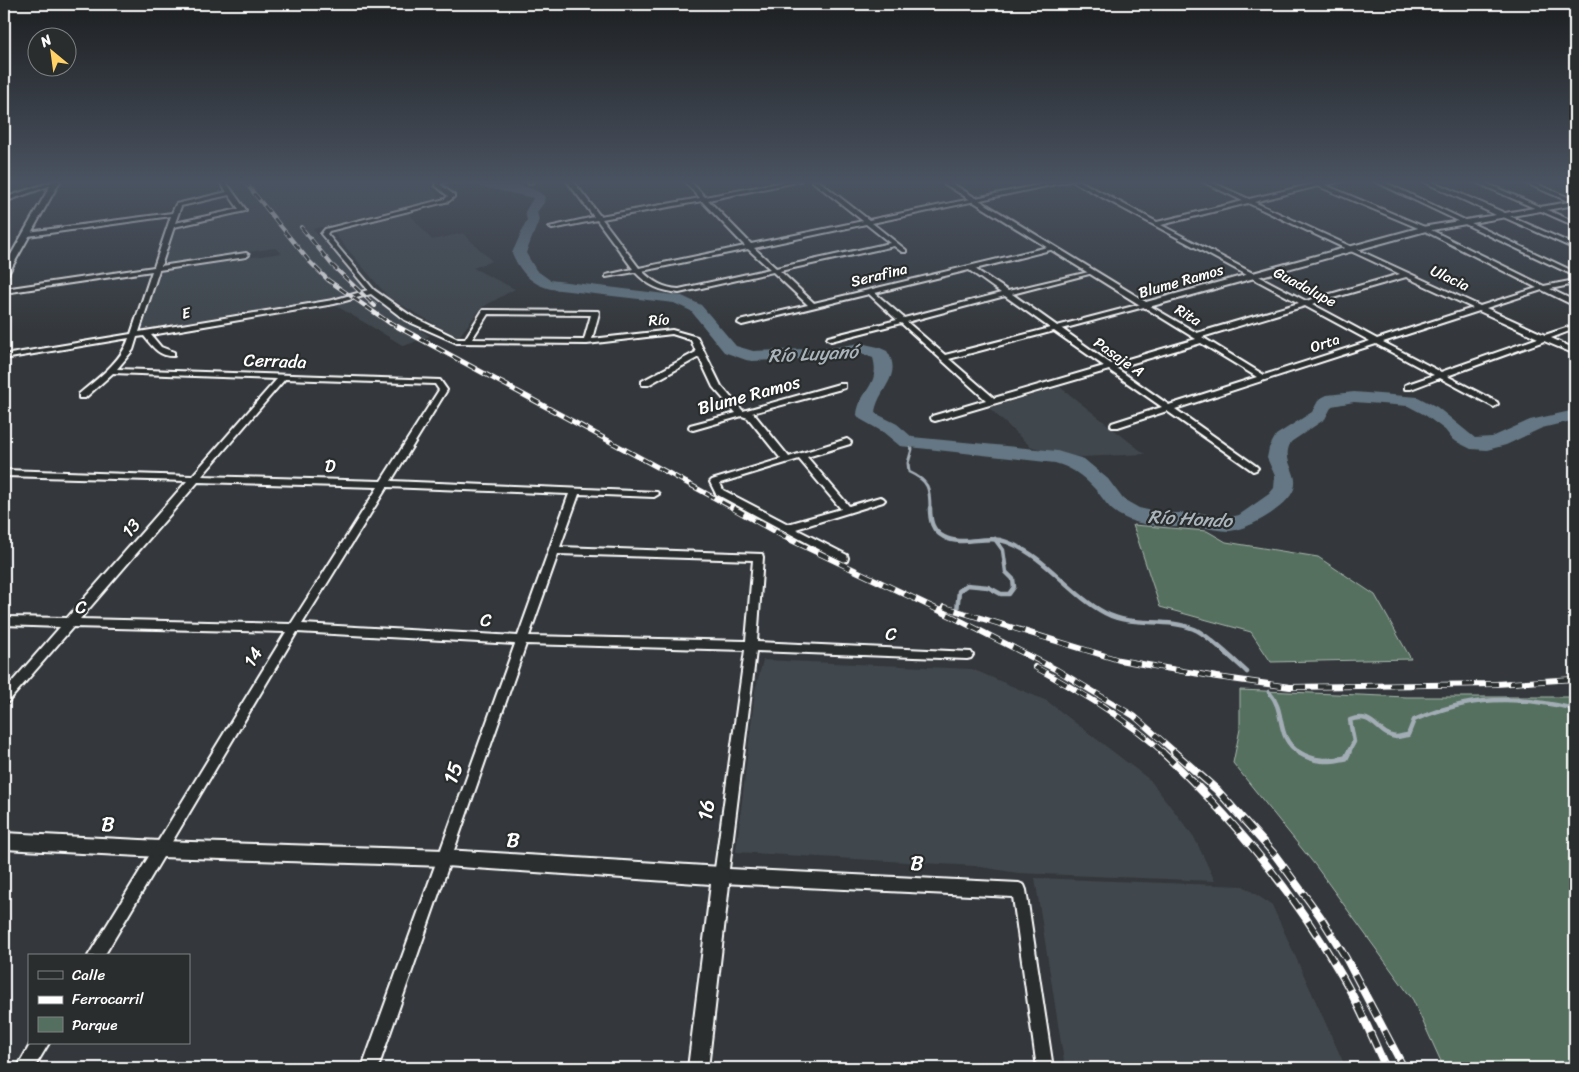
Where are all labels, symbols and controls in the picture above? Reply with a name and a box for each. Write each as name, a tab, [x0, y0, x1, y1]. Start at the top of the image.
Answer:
north arrow	[28, 28, 78, 78]
text: N	[35, 28, 57, 55]
street label: Serafina	[848, 255, 911, 295]
street label: Blume Ramos	[1135, 256, 1227, 306]
street label: Ulacia	[1426, 258, 1474, 299]
street label: Guadalupe	[1269, 259, 1342, 315]
street label: Rita	[1170, 297, 1207, 333]
street label: E	[180, 299, 194, 327]
street label: Río	[648, 306, 670, 334]
street label: Orta	[1307, 326, 1344, 360]
street label: Pasaje A	[1088, 330, 1150, 384]
water label: Río Luyanó	[767, 334, 863, 372]
street label: Cerrada	[243, 344, 307, 378]
street label: Blume Ramos	[694, 366, 805, 424]
street label: D	[324, 450, 336, 482]
water label: Río Hondo	[1147, 500, 1234, 537]
street label: 13	[113, 511, 149, 545]
street label: C	[75, 591, 88, 623]
street label: C	[480, 604, 493, 636]
street label: C	[885, 618, 898, 650]
street label: 14	[234, 641, 272, 673]
street label: 15	[431, 756, 475, 790]
street label: 16	[686, 797, 726, 823]
street label: B	[100, 805, 116, 843]
street label: B	[505, 821, 521, 859]
street label: B	[909, 844, 925, 882]
legend	[28, 954, 190, 1044]
text: Calle	[72, 962, 105, 988]
text: Ferrocarril	[72, 986, 144, 1012]
text: Parque	[72, 1012, 117, 1038]

